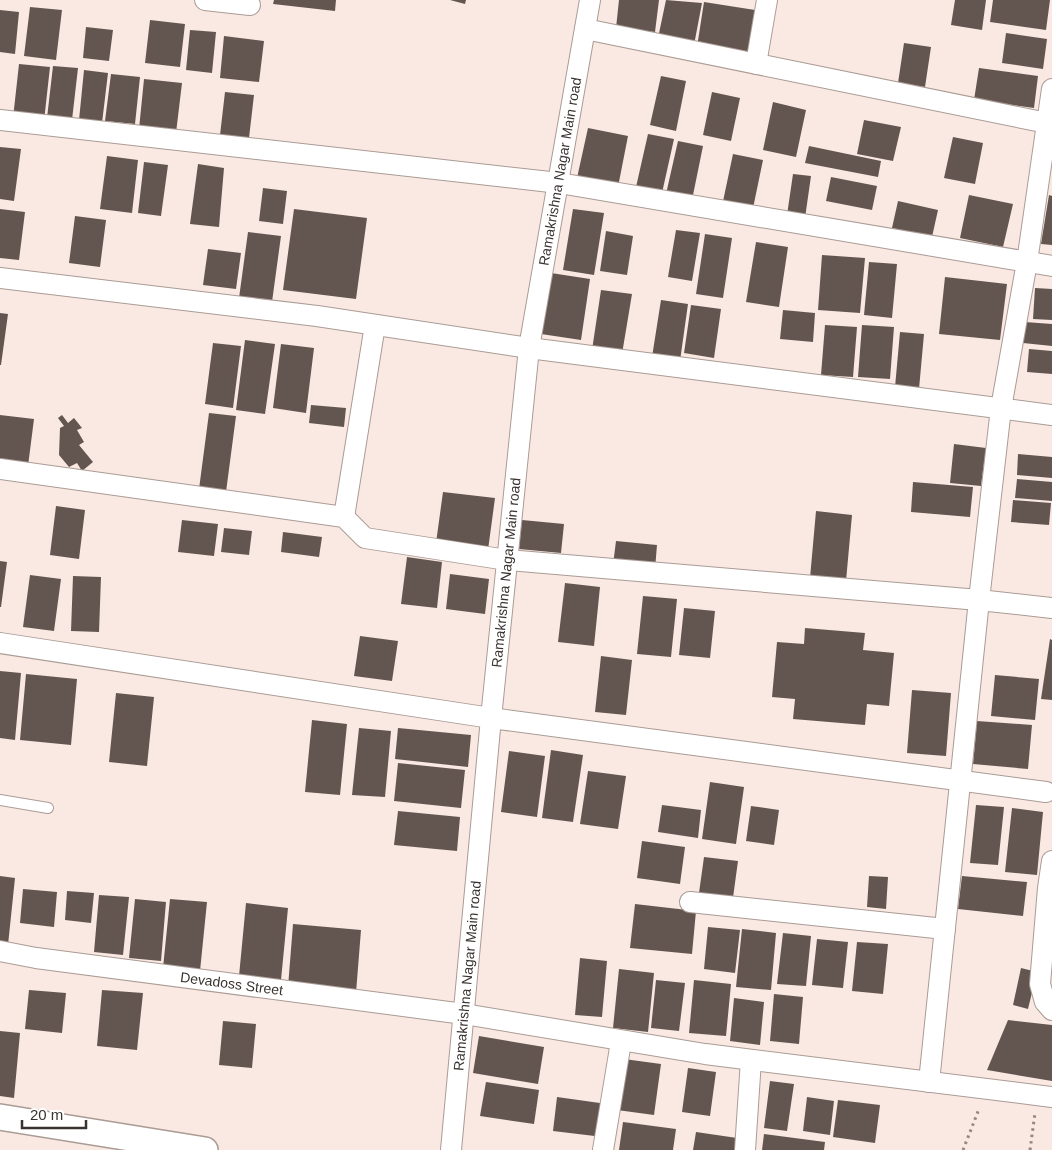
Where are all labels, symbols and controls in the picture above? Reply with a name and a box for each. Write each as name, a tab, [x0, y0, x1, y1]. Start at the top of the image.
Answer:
street label: Ramakrishna Nagar Main road	[536, 76, 584, 267]
street label: Ramakrishna Nagar Main road	[488, 477, 524, 668]
street label: Ramakrishna Nagar Main road	[450, 880, 484, 1072]
street label: Devadoss Street	[179, 969, 284, 998]
scale bar	[22, 1098, 86, 1130]
text: 20 m	[30, 1106, 63, 1123]

